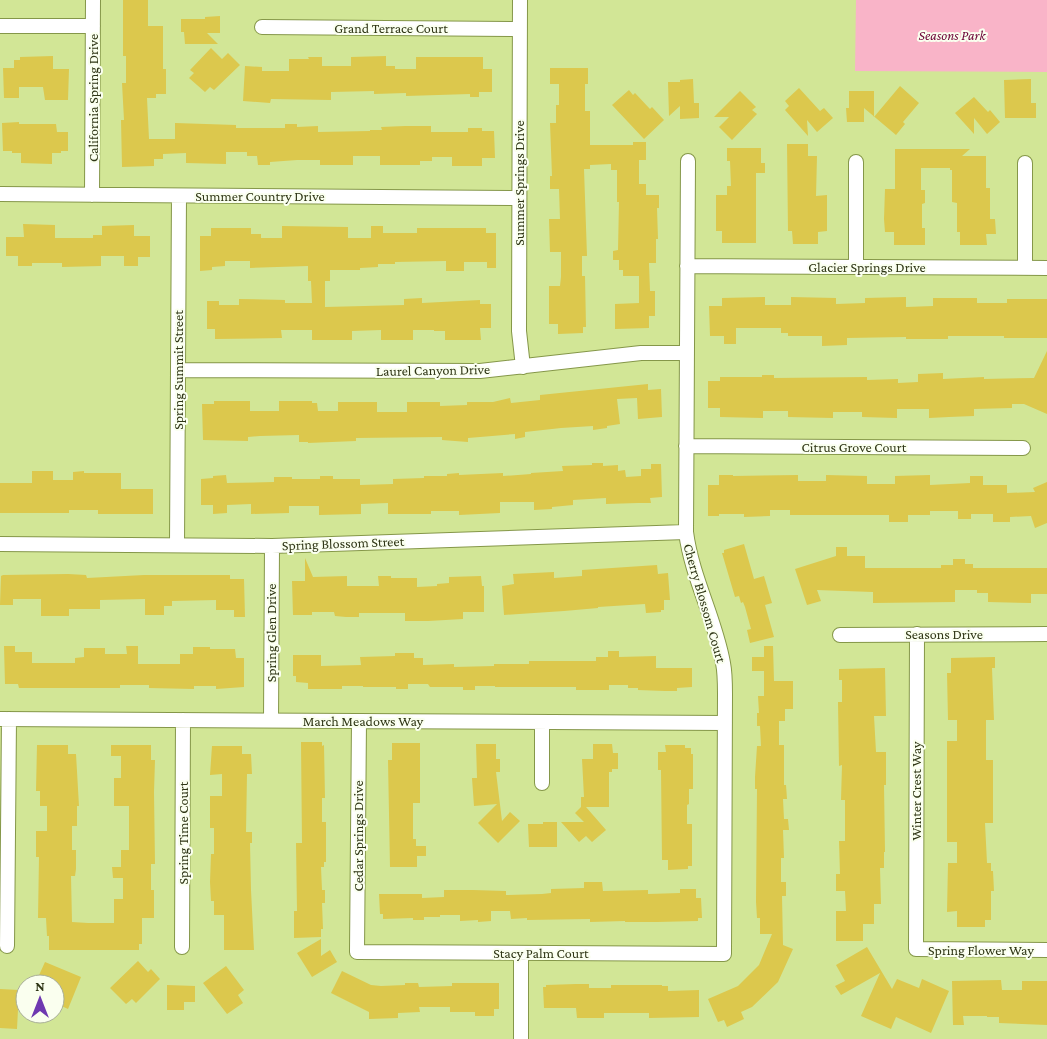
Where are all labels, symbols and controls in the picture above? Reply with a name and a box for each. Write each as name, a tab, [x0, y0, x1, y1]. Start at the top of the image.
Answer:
street label: Grand Terrace Court	[334, 20, 448, 36]
park label: Seasons Park	[918, 27, 986, 43]
street label: California Spring Drive	[85, 34, 101, 162]
street label: Summer Springs Drive	[511, 120, 527, 246]
street label: Summer Country Drive	[195, 188, 325, 204]
street label: Glacier Springs Drive	[808, 259, 926, 275]
street label: Spring Summit Street	[170, 310, 186, 430]
street label: Laurel Canyon Drive	[376, 361, 490, 379]
street label: Citrus Grove Court	[802, 439, 907, 455]
street label: Spring Blossom Street	[282, 533, 405, 553]
street label: Cherry Blossom Court	[680, 542, 730, 665]
street label: Spring Glen Drive	[263, 584, 279, 682]
street label: Seasons Drive	[905, 626, 983, 642]
street label: March Meadows Way	[303, 713, 424, 729]
street label: Winter Crest Way	[908, 741, 924, 841]
street label: Cedar Springs Drive	[350, 780, 366, 892]
street label: Spring Time Court	[175, 781, 191, 884]
street label: Spring Flower Way	[928, 942, 1035, 958]
street label: Stacy Palm Court	[493, 945, 589, 961]
north arrow	[15, 974, 65, 1024]
text: N	[35, 978, 45, 994]

